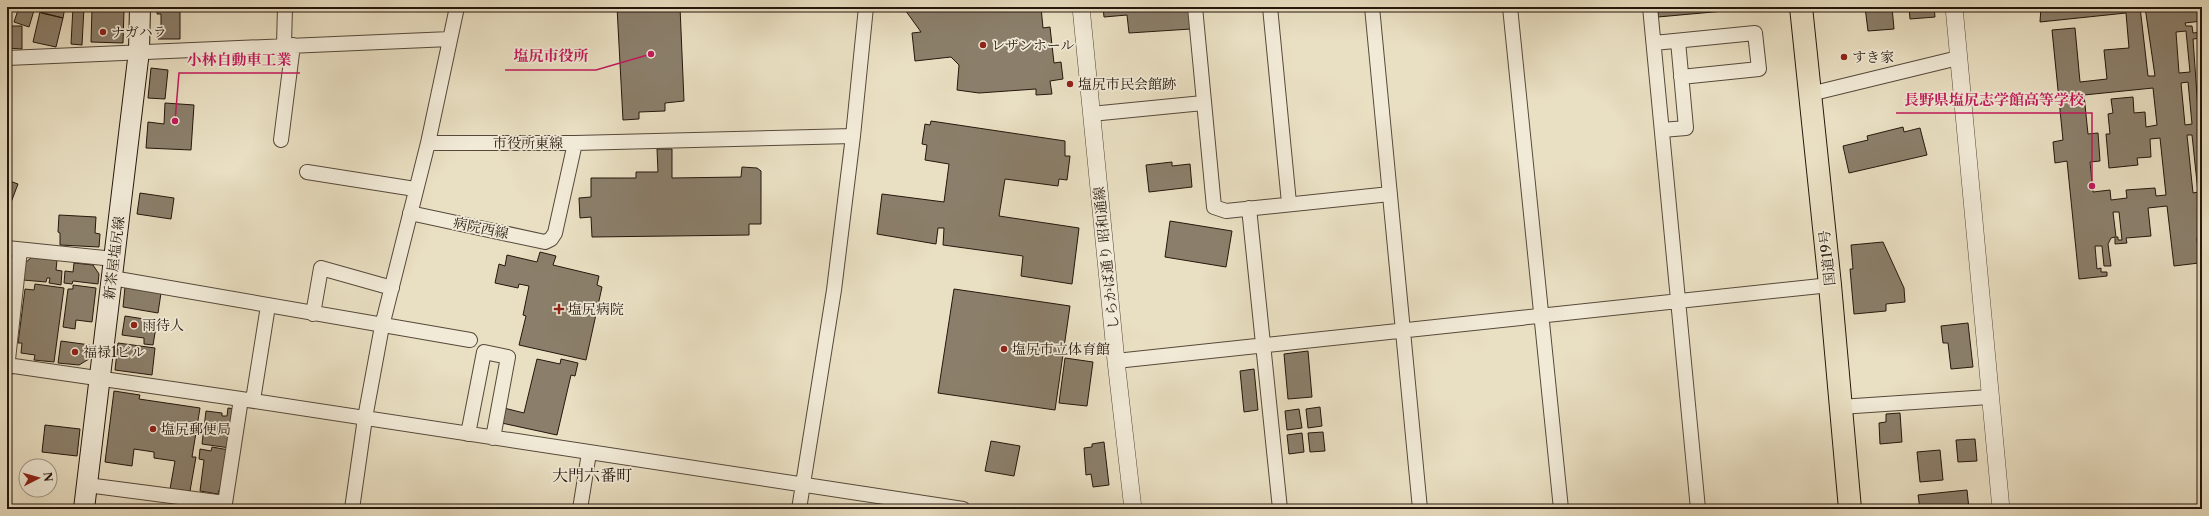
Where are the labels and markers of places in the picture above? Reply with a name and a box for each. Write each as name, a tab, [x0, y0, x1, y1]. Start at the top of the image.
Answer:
place label: ナガハラ	[111, 23, 167, 41]
marker: ナガハラ	[98, 27, 108, 37]
place label: レザンホール	[991, 36, 1074, 54]
marker: レザンホール	[978, 40, 988, 50]
callout: 塩尻市役所	[505, 43, 596, 70]
callout: 小林自動車工業	[179, 46, 300, 73]
place label: すき家	[1852, 48, 1894, 66]
marker: すき家	[1839, 52, 1849, 62]
place label: 塩尻市民会館跡	[1078, 75, 1176, 93]
marker: 塩尻市民会館跡	[1065, 79, 1075, 89]
callout: 長野県塩尻志学館高等学校	[1896, 86, 2092, 113]
place label: 塩尻病院	[568, 300, 624, 318]
marker: 塩尻病院	[553, 303, 565, 315]
place label: 雨待人	[142, 316, 184, 334]
marker: 雨待人	[129, 320, 139, 330]
place label: 塩尻市立体育館	[1012, 340, 1110, 358]
place label: 福禄1ビル	[83, 343, 145, 361]
marker: 塩尻市立体育館	[999, 344, 1009, 354]
marker: 福禄1ビル	[70, 347, 80, 357]
place label: 塩尻郵便局	[161, 420, 231, 438]
marker: 塩尻郵便局	[148, 424, 158, 434]

